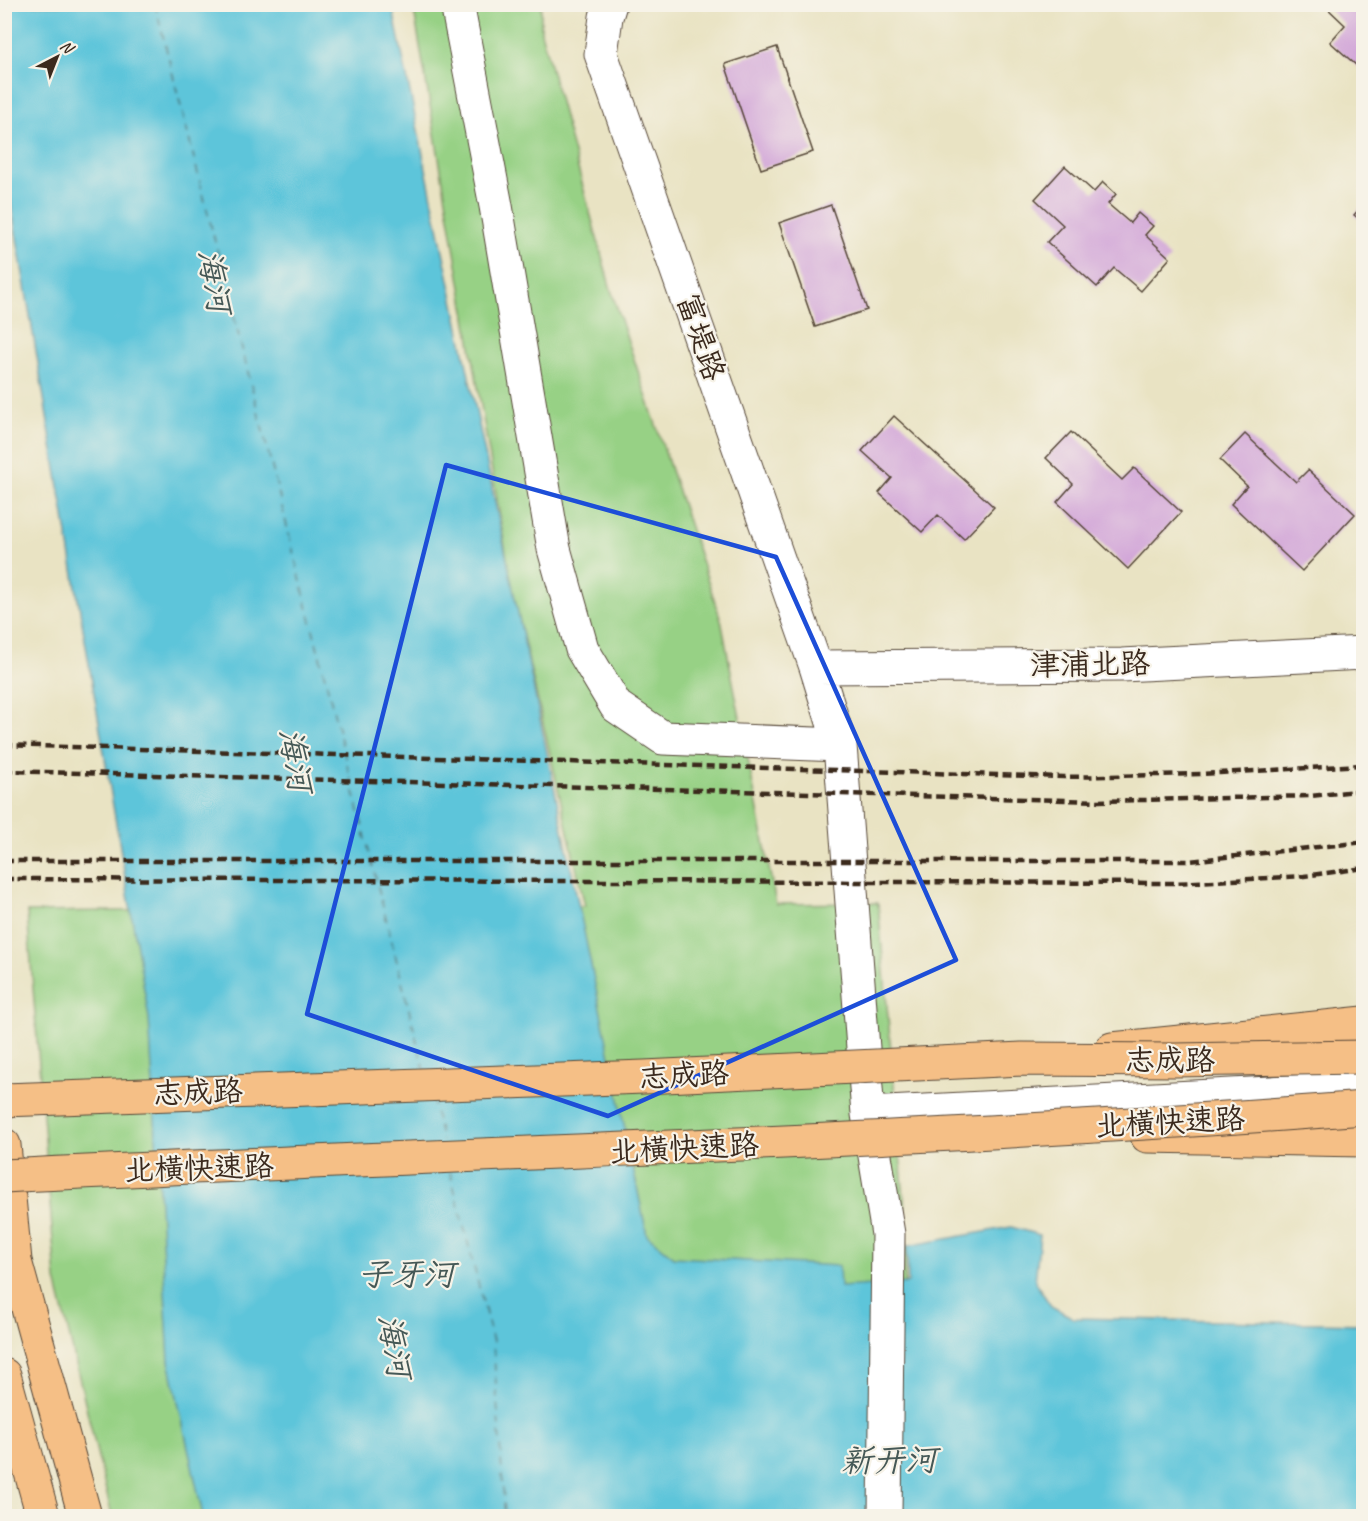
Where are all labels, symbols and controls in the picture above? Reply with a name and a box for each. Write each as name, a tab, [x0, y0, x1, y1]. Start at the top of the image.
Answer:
north arrow	[27, 27, 87, 87]
text: N	[56, 36, 79, 59]
water label: 海河	[189, 246, 241, 321]
street label: 富堤路	[668, 288, 734, 386]
street label: 津浦北路	[1030, 644, 1150, 684]
water label: 海河	[270, 725, 322, 800]
street label: 志成路	[1125, 1041, 1215, 1079]
street label: 志成路	[638, 1054, 730, 1096]
street label: 志成路	[152, 1071, 244, 1113]
street label: 北横快速路	[1094, 1099, 1246, 1145]
street label: 北横快速路	[608, 1125, 760, 1171]
street label: 北横快速路	[123, 1146, 275, 1190]
water label: 子牙河	[359, 1254, 460, 1295]
water label: 海河	[369, 1311, 421, 1386]
water label: 新开河	[841, 1439, 942, 1482]

